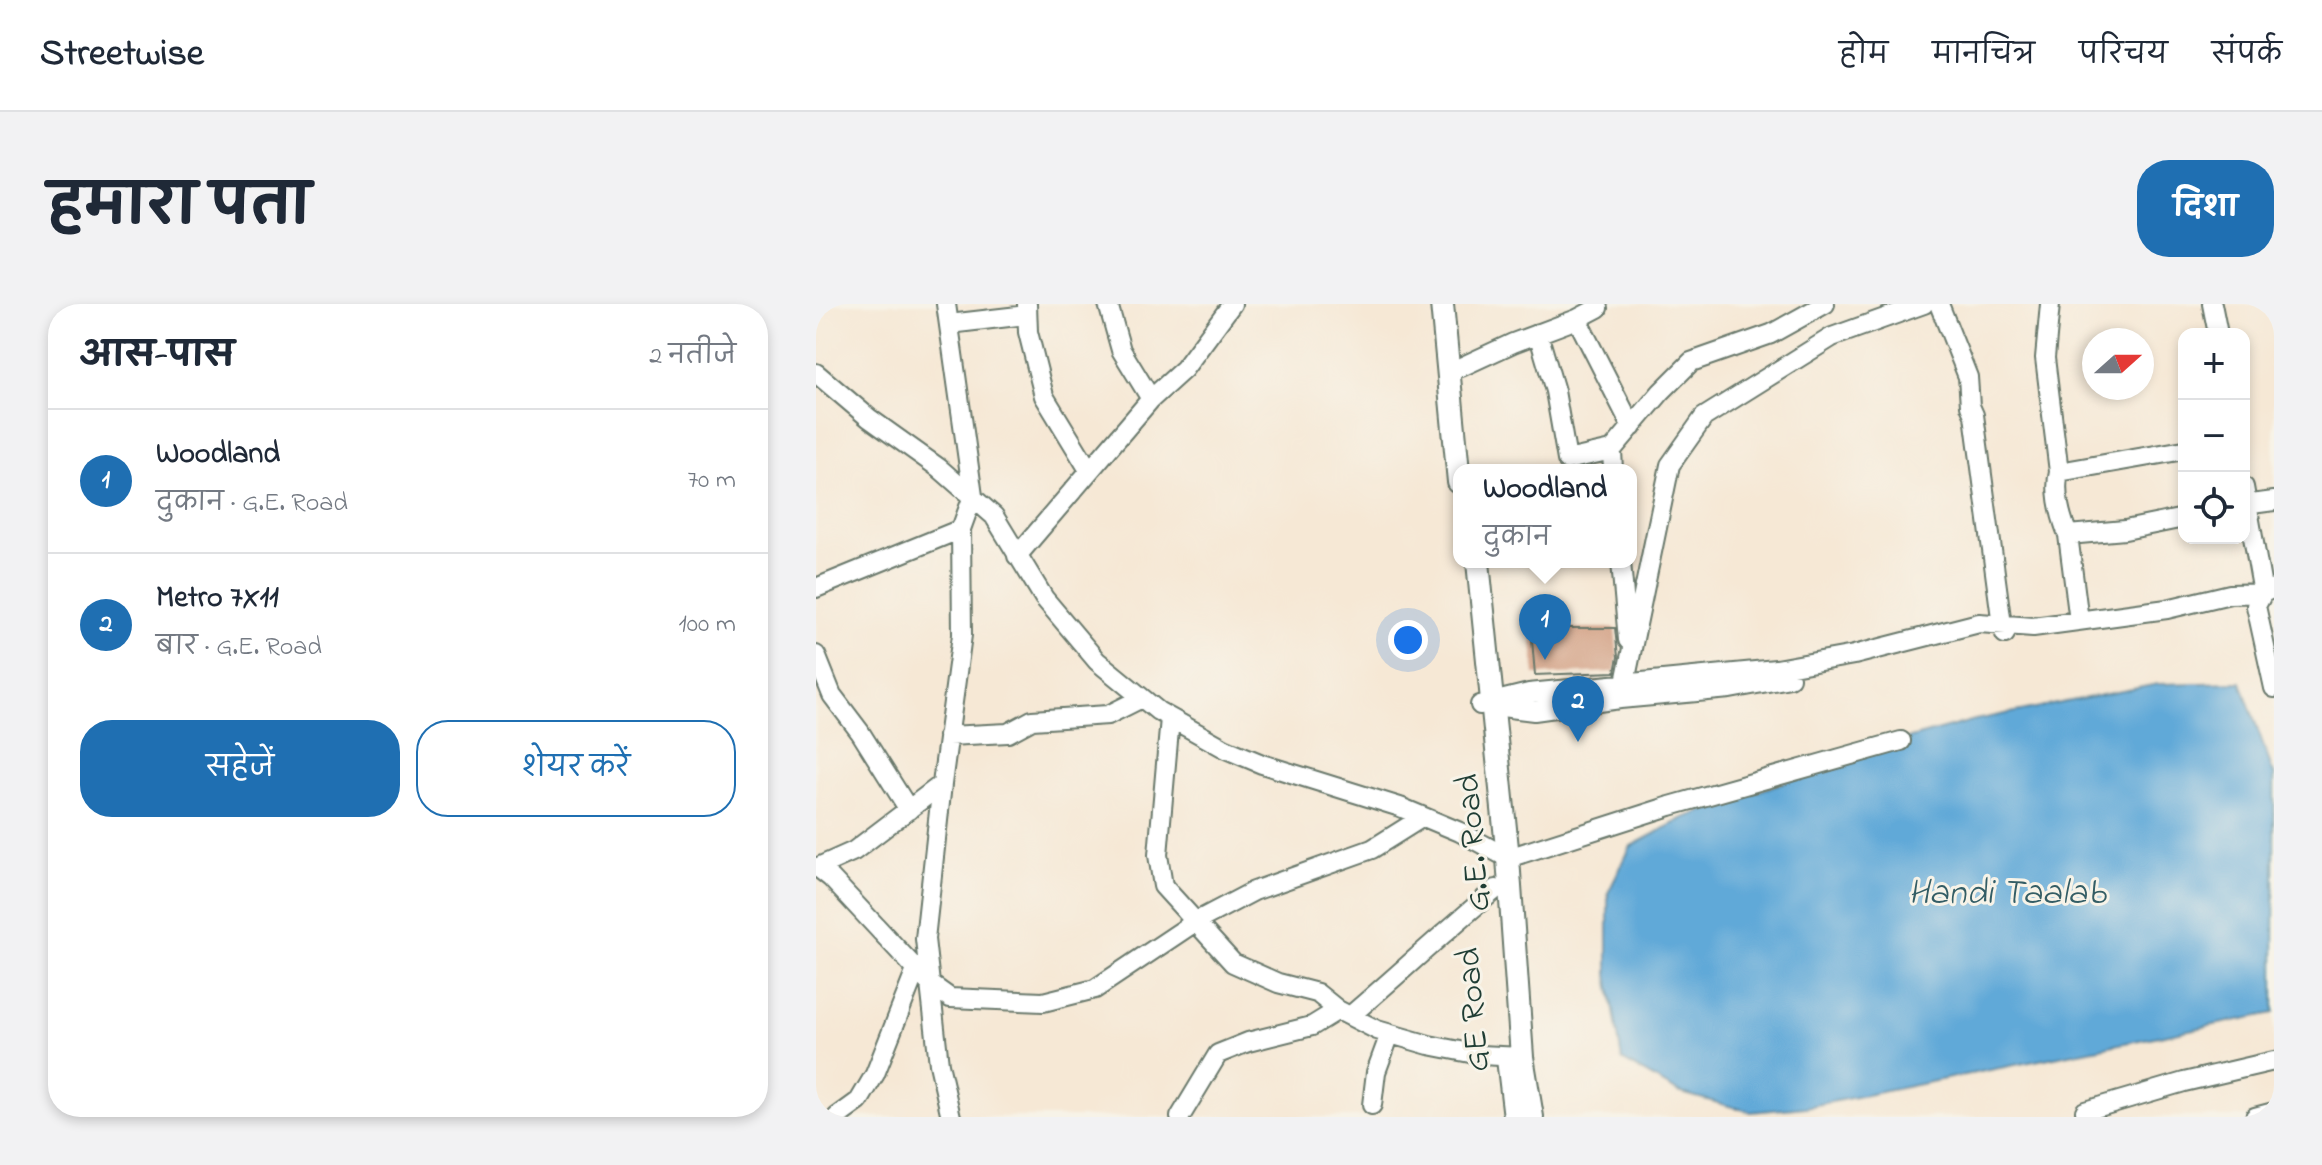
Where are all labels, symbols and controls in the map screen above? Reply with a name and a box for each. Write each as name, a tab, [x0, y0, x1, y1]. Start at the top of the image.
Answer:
text: Streetwise	[40, 27, 204, 83]
text: होम	[1839, 36, 1888, 77]
text: मानचित्र	[1932, 36, 2035, 77]
text: परिचय	[2079, 36, 2168, 77]
text: संपर्क	[2212, 36, 2282, 77]
button: दिशा	[2137, 160, 2274, 257]
text: हमारा पता	[48, 169, 311, 250]
north arrow	[2082, 328, 2154, 400]
map controls	[2178, 328, 2250, 544]
button: +	[2178, 328, 2250, 400]
text: आस-पास	[80, 332, 234, 382]
text: 2 नतीजे	[649, 338, 736, 376]
button: −	[2178, 400, 2250, 472]
text: Woodland	[156, 433, 280, 477]
text: 1	[102, 462, 110, 500]
text: 70 m	[687, 462, 736, 500]
popup	[1453, 464, 1637, 568]
text: Woodland	[1483, 468, 1607, 512]
button: locate	[2178, 472, 2250, 544]
text: दुकान · G.E. Road	[156, 485, 348, 523]
text: दुकान	[1483, 520, 1551, 558]
text: Metro 7X11	[156, 577, 279, 621]
pin: 1	[1519, 594, 1571, 660]
text: 2	[100, 606, 112, 644]
text: 100 m	[679, 606, 736, 644]
your location	[1388, 620, 1428, 660]
text: बार · G.E. Road	[156, 629, 322, 667]
pin: 2	[1552, 676, 1604, 742]
button: सहेजें	[80, 720, 400, 817]
button: शेयर करें	[416, 720, 736, 817]
street label: G.E. Road	[1444, 772, 1506, 914]
water label: Handi Taalab	[1908, 868, 2108, 921]
street label: GE Road	[1445, 946, 1505, 1074]

